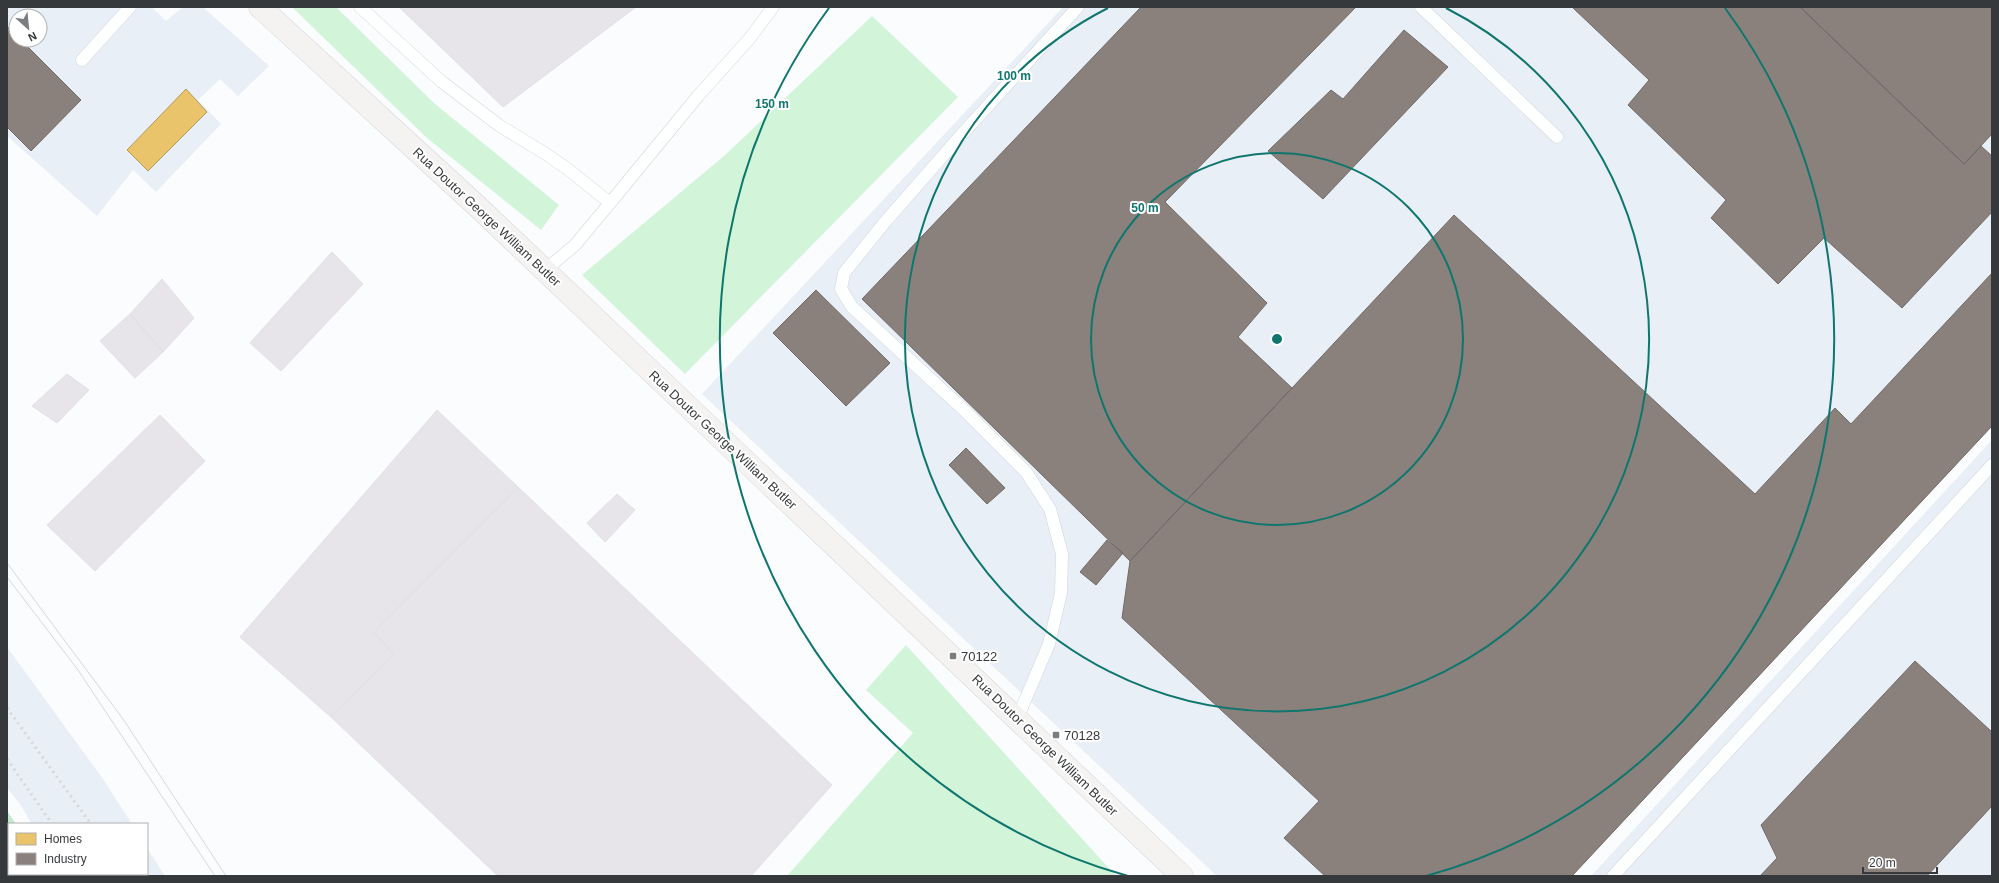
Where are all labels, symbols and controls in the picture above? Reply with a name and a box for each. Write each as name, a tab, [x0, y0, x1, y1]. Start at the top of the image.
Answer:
north arrow	[8, 8, 48, 48]
text: N	[26, 30, 39, 44]
text: 100 m	[997, 69, 1031, 83]
text: 150 m	[755, 97, 789, 111]
street label: Rua Doutor George William Butler	[410, 144, 564, 290]
text: 50 m	[1131, 201, 1159, 215]
centre of rings	[1270, 332, 1284, 346]
street label: Rua Doutor George William Butler	[646, 367, 800, 513]
place label: 70122	[961, 649, 997, 664]
marker: 70122	[948, 651, 958, 661]
street label: Rua Doutor George William Butler	[969, 671, 1121, 819]
place label: 70128	[1064, 728, 1100, 743]
marker: 70128	[1051, 730, 1061, 740]
legend	[8, 823, 148, 875]
text: Homes	[44, 832, 82, 846]
scale bar	[1863, 849, 1937, 875]
text: Industry	[44, 852, 87, 866]
text: 20 m	[1869, 856, 1896, 870]

